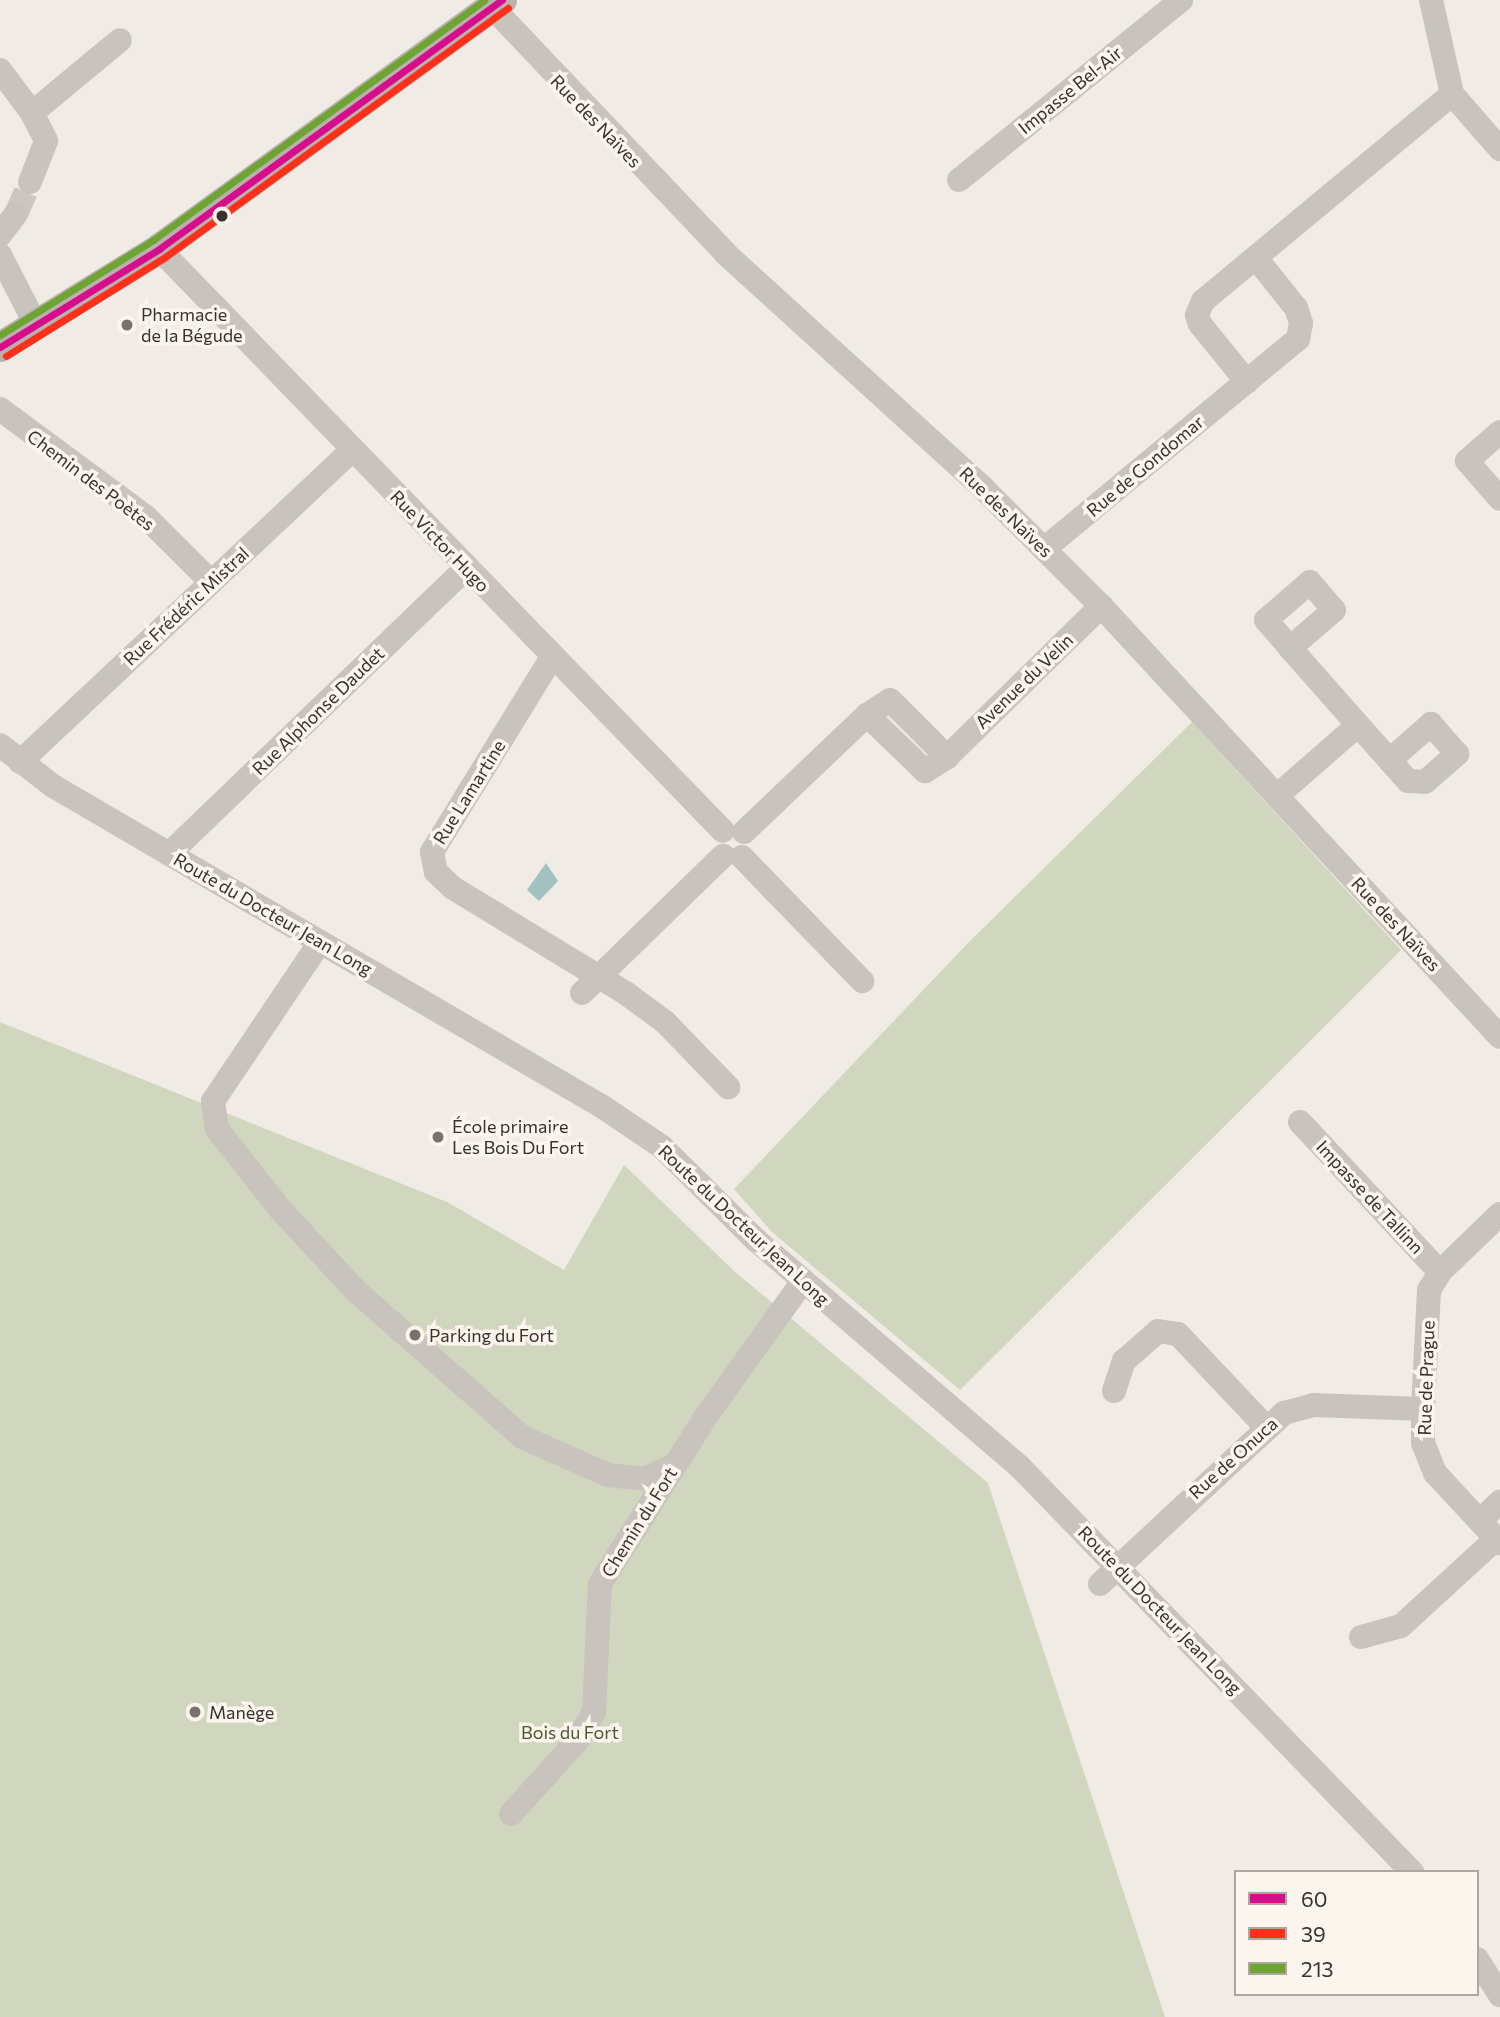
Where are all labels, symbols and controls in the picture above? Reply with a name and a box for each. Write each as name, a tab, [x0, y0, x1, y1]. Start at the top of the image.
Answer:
street label: Impasse Bel-Air	[1014, 42, 1126, 138]
street label: Rue des Naïves	[546, 70, 646, 172]
unlabelled marker	[215, 209, 229, 223]
place label: Pharmacie de la Bégude	[141, 304, 243, 346]
marker: Pharmacie de la Bégude	[119, 317, 135, 333]
street label: Rue de Gondomar	[1082, 411, 1208, 521]
street label: Chemin des Poètes	[23, 425, 159, 535]
street label: Rue des Naïves	[955, 462, 1057, 562]
street label: Rue Victor Hugo	[386, 486, 494, 596]
street label: Rue Frédéric Mistral	[119, 542, 253, 670]
street label: Avenue du Velin	[971, 629, 1077, 733]
street label: Rue Alphonse Daudet	[248, 642, 388, 780]
street label: Rue Lamartine	[428, 736, 510, 848]
street label: Route du Docteur Jean Long	[170, 848, 376, 980]
street label: Rue des Naïves	[1347, 872, 1445, 976]
place label: École primaire Les Bois Du Fort	[452, 1116, 584, 1158]
marker: École primaire Les Bois Du Fort	[430, 1129, 446, 1145]
street label: Impasse de Tallinn	[1312, 1136, 1428, 1258]
street label: Route du Docteur Jean Long	[654, 1140, 834, 1310]
street label: Rue de Prague	[1413, 1320, 1439, 1436]
place label: Parking du Fort	[429, 1324, 554, 1346]
marker: Parking du Fort	[407, 1327, 423, 1343]
street label: Rue de Onuca	[1184, 1413, 1282, 1503]
street label: Chemin du Fort	[597, 1463, 681, 1581]
street label: Route du Docteur Jean Long	[1074, 1521, 1246, 1699]
place label: Manège	[209, 1701, 274, 1723]
marker: Manège	[187, 1704, 203, 1720]
park label: Bois du Fort	[521, 1721, 619, 1743]
legend	[1234, 1870, 1479, 1996]
text: 60	[1301, 1886, 1327, 1911]
text: 39	[1301, 1921, 1326, 1946]
text: 213	[1301, 1956, 1334, 1981]

